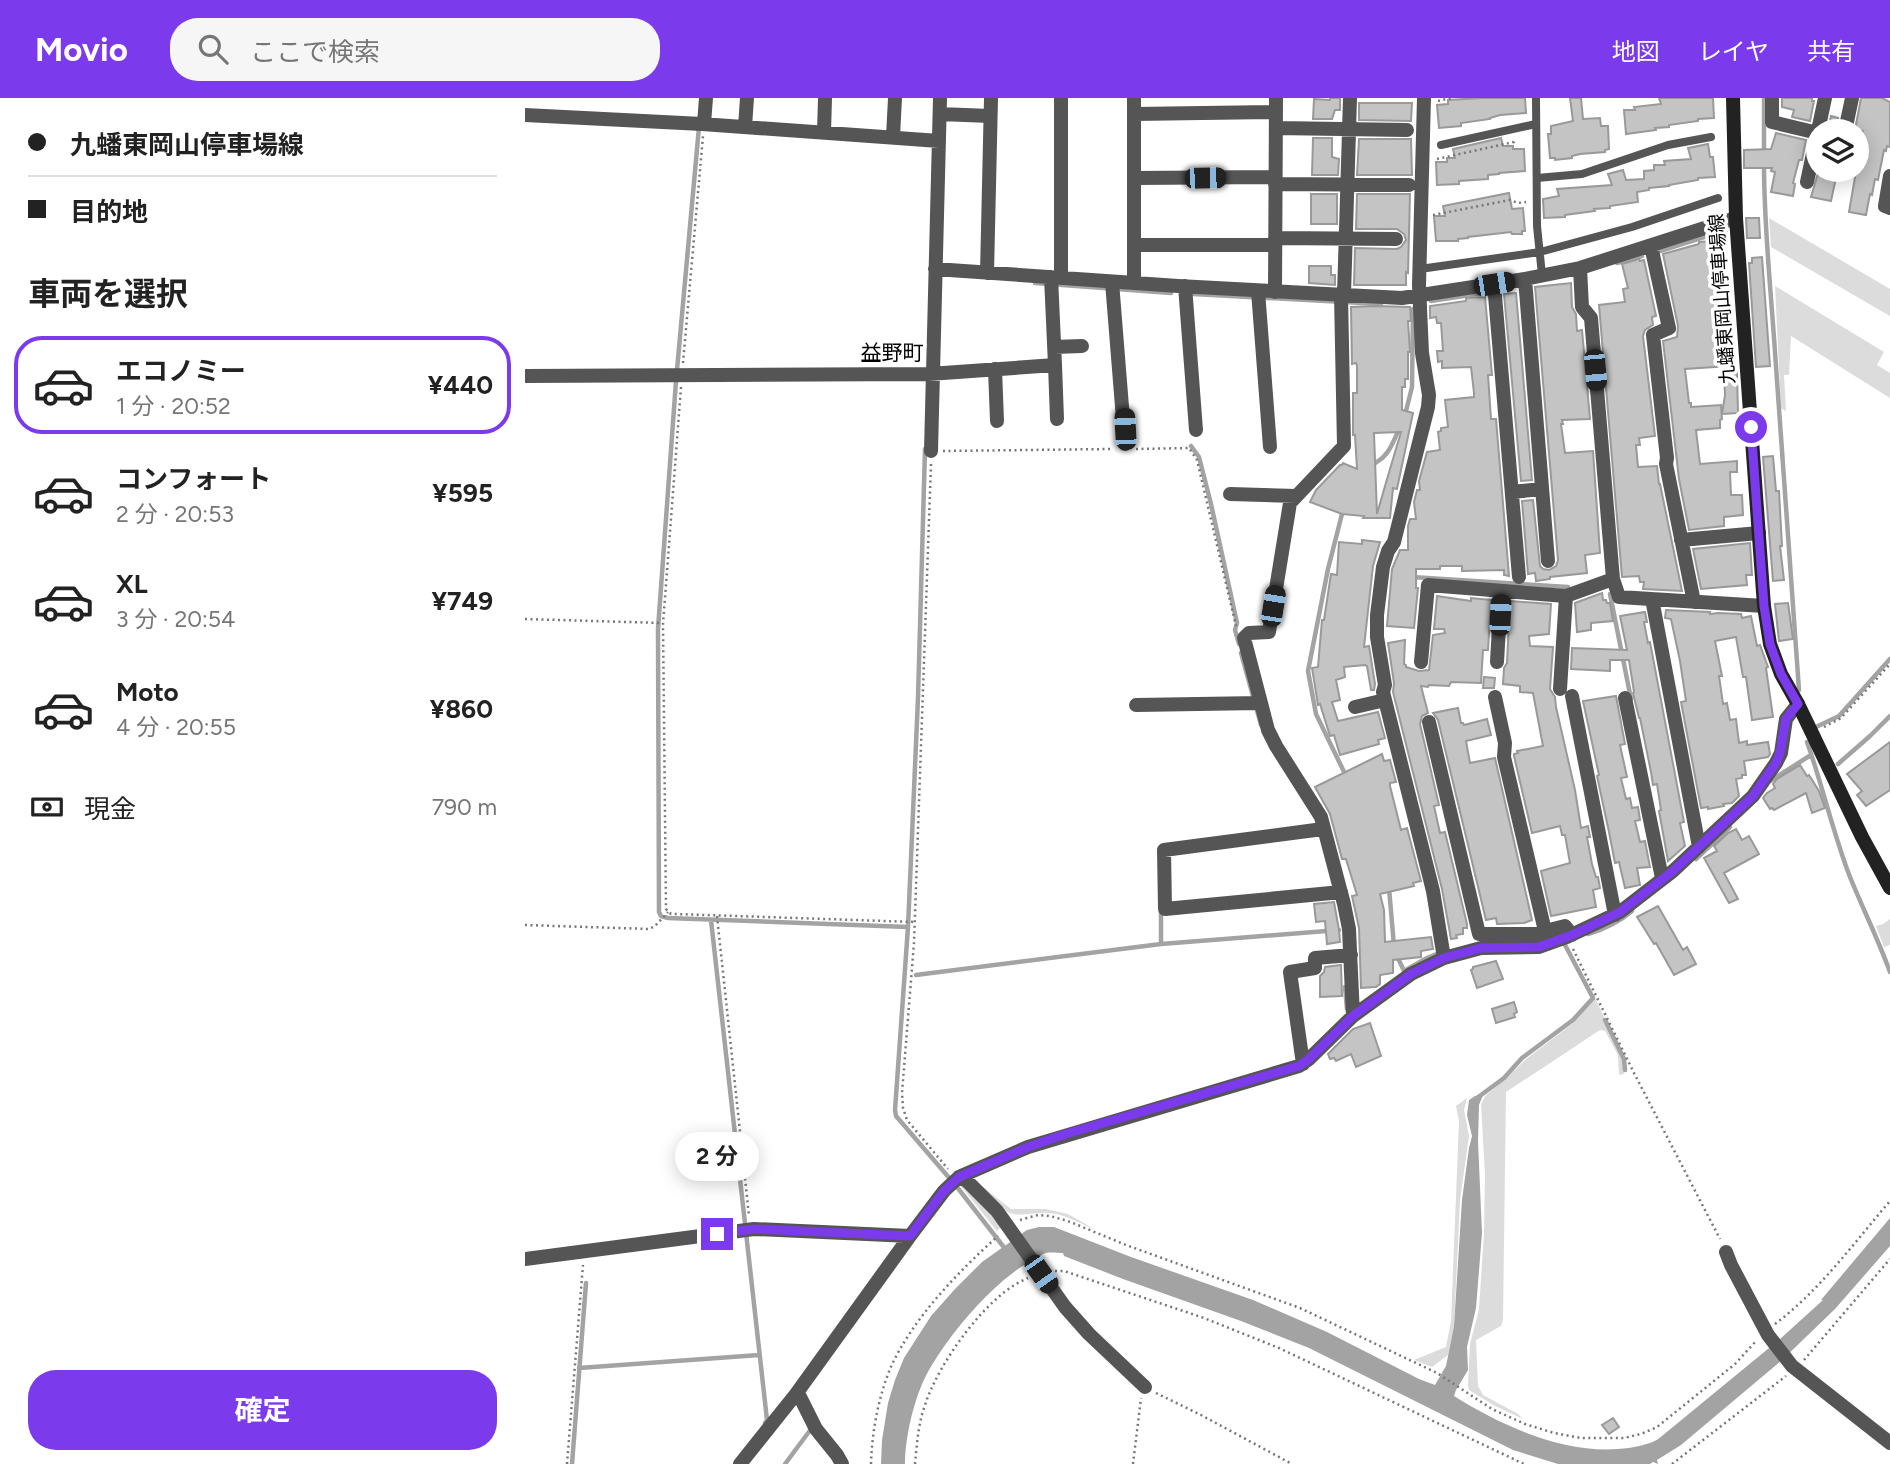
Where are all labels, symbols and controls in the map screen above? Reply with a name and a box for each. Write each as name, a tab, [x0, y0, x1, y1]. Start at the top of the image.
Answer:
search box	[170, 18, 660, 81]
text: Movio	[35, 30, 128, 69]
icon: search	[194, 30, 232, 68]
text: ここで検索	[250, 36, 380, 68]
text: 地図	[1612, 37, 1660, 66]
text: レイヤ	[1698, 37, 1769, 66]
text: 共有	[1807, 37, 1855, 66]
map controls	[1806, 119, 1869, 182]
button: layers	[1806, 119, 1869, 182]
text: 九蟠東岡山停車場線	[70, 129, 304, 161]
car	[1184, 167, 1227, 189]
text: 目的地	[70, 196, 148, 228]
street label: 九蟠東岡山停車場線	[1705, 213, 1739, 385]
car	[1472, 270, 1517, 298]
text: 車両を選択	[28, 275, 188, 313]
district label: 益野町	[861, 340, 924, 365]
car	[1583, 348, 1608, 392]
icon: car	[32, 354, 95, 417]
text: エコノミー	[116, 355, 246, 387]
text: ¥440	[428, 369, 493, 401]
text: 1 分 · 20:52	[116, 392, 231, 420]
car	[1114, 407, 1137, 451]
route start	[1735, 411, 1767, 443]
icon: car	[32, 462, 95, 525]
text: コンフォート	[116, 463, 271, 495]
text: ¥595	[432, 477, 493, 509]
text: 2 分 · 20:53	[116, 500, 234, 528]
text: XL	[116, 568, 148, 600]
icon: car	[32, 570, 95, 633]
car	[1260, 584, 1287, 628]
text: ¥749	[432, 585, 493, 617]
car	[1489, 593, 1512, 637]
text: 3 分 · 20:54	[116, 605, 235, 633]
text: Moto	[116, 676, 179, 708]
icon: car	[32, 678, 95, 741]
text: ¥860	[430, 693, 493, 725]
text: 4 分 · 20:55	[116, 713, 236, 741]
icon: cash	[28, 788, 66, 826]
text: 現金	[84, 793, 136, 825]
text: 790 m	[432, 793, 497, 821]
callout: 2 分	[675, 1132, 759, 1182]
text: 2 分	[696, 1142, 738, 1170]
route end	[701, 1218, 733, 1250]
car	[1021, 1251, 1062, 1297]
button: 確定	[28, 1370, 497, 1450]

